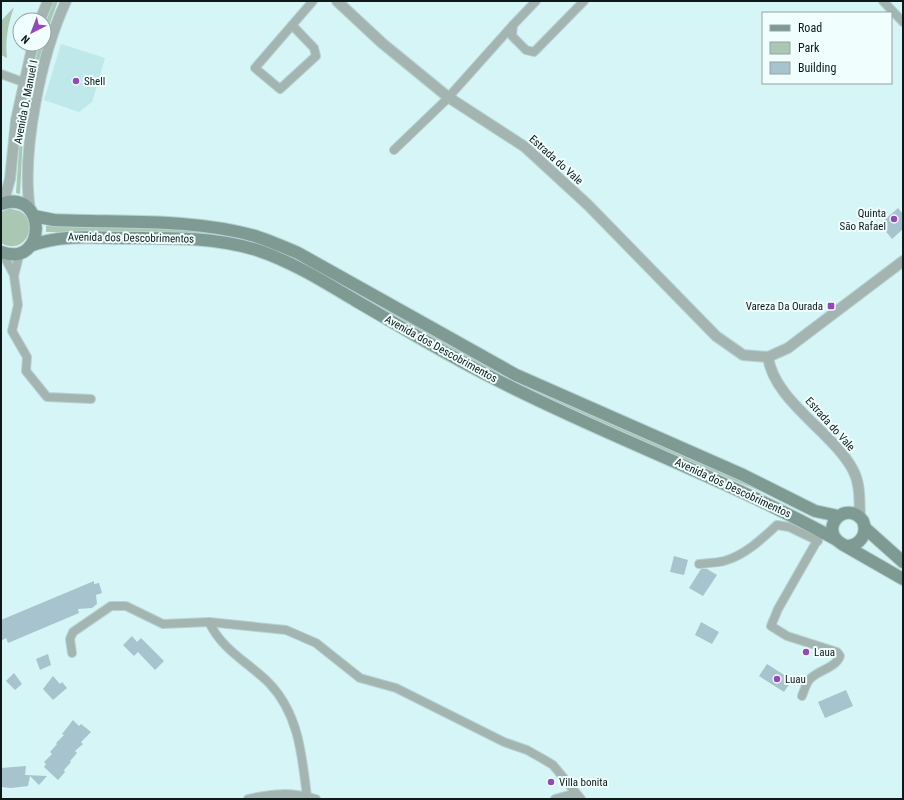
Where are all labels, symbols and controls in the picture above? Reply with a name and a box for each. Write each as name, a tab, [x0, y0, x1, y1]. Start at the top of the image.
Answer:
north arrow	[12, 12, 52, 52]
legend	[762, 12, 892, 84]
text: Road	[798, 21, 822, 35]
text: N	[19, 32, 33, 46]
text: Park	[798, 41, 820, 55]
street label: Avenida D. Manuel I	[11, 59, 41, 145]
text: Building	[798, 61, 836, 75]
place label: Shell	[84, 75, 105, 88]
marker: Shell	[71, 76, 81, 86]
street label: Estrada do Vale	[526, 132, 586, 188]
place label: Quinta São Rafael	[839, 207, 886, 233]
marker: Quinta São Rafael	[889, 214, 899, 224]
street label: Avenida dos Descobrimentos	[68, 230, 194, 246]
place label: Vareza Da Ourada	[746, 300, 823, 313]
marker: Vareza Da Ourada	[826, 301, 836, 311]
street label: Avenida dos Descobrimentos	[383, 313, 499, 385]
street label: Estrada do Vale	[802, 394, 858, 454]
street label: Avenida dos Descobrimentos	[673, 455, 793, 521]
place label: Laua	[814, 646, 835, 659]
marker: Laua	[801, 647, 811, 657]
place label: Luau	[785, 673, 806, 686]
marker: Luau	[772, 674, 782, 684]
place label: Villa bonita	[559, 776, 608, 789]
marker: Villa bonita	[546, 777, 556, 787]

